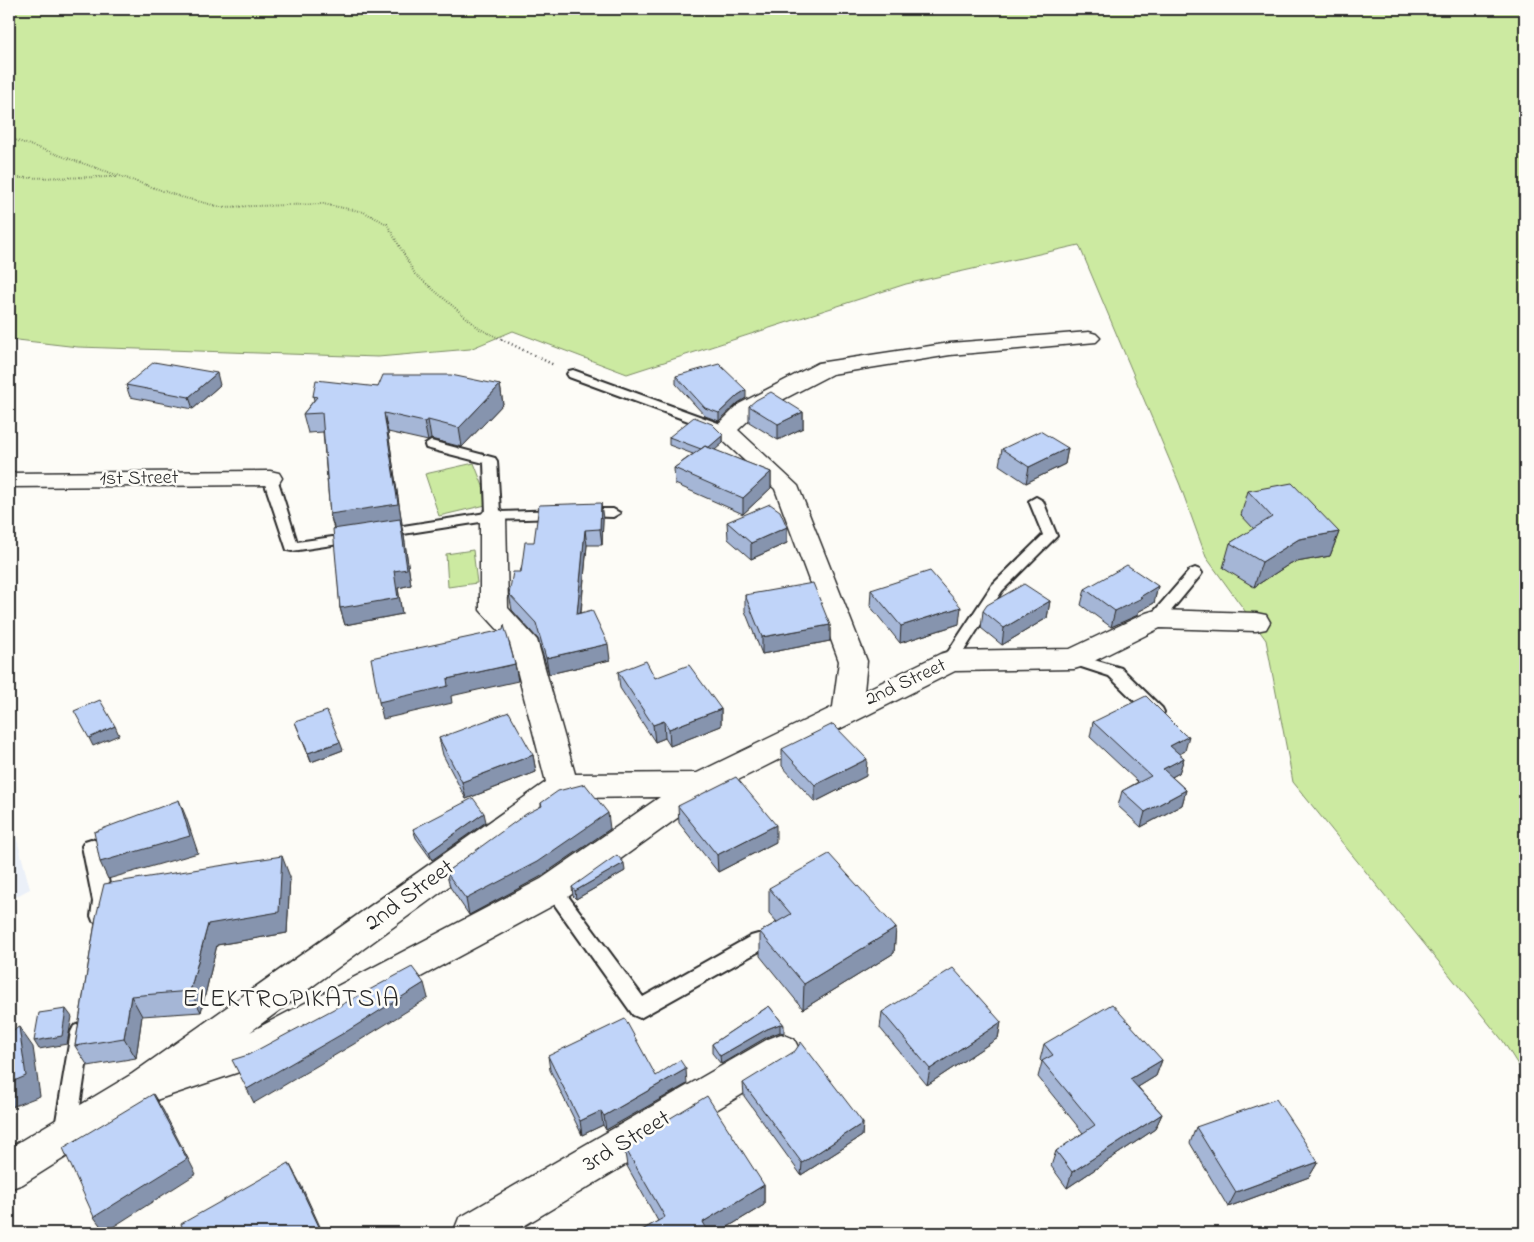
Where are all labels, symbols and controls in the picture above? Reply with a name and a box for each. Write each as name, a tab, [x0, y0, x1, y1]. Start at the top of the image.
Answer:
street label: 1st Street	[99, 464, 179, 494]
street label: 2nd Street	[861, 651, 952, 714]
street label: 2nd Street	[358, 851, 462, 941]
district label: ELEKTROPIKATSIA	[182, 981, 400, 1019]
street label: 3rd Street	[576, 1102, 678, 1182]

